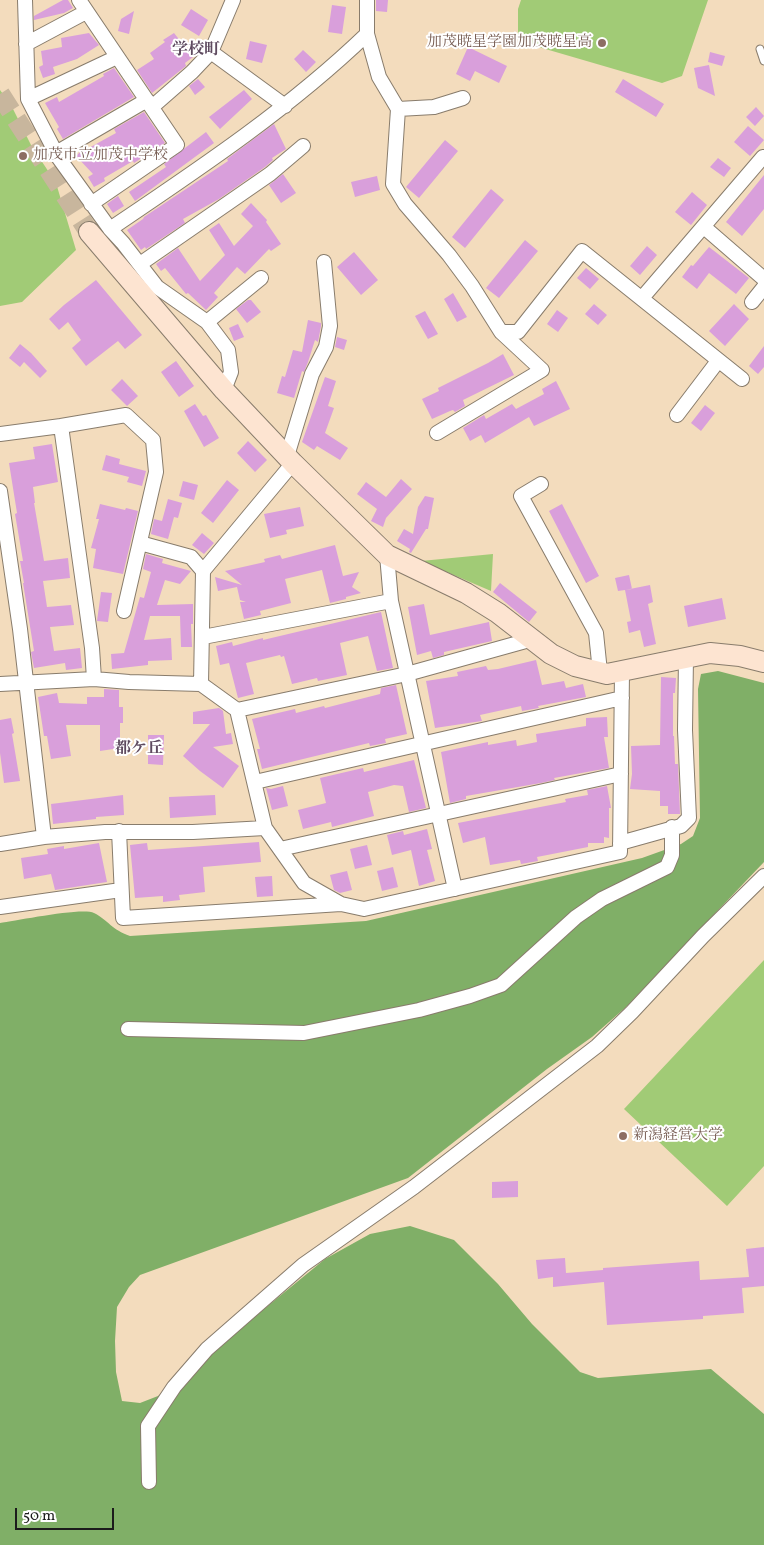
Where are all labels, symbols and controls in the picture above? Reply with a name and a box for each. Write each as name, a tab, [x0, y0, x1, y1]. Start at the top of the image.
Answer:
place label: 加茂暁星学園加茂暁星高	[427, 34, 592, 52]
marker: 加茂暁星学園加茂暁星高	[596, 37, 608, 49]
district label: 学校町	[172, 41, 220, 61]
place label: 加茂市立加茂中学校	[33, 147, 168, 165]
marker: 加茂市立加茂中学校	[17, 150, 29, 162]
district label: 都ケ丘	[115, 740, 163, 760]
place label: 新潟経営大学	[633, 1127, 723, 1145]
marker: 新潟経営大学	[617, 1130, 629, 1142]
scale bar	[18, 1498, 116, 1530]
text: 50 m	[23, 1506, 55, 1527]

